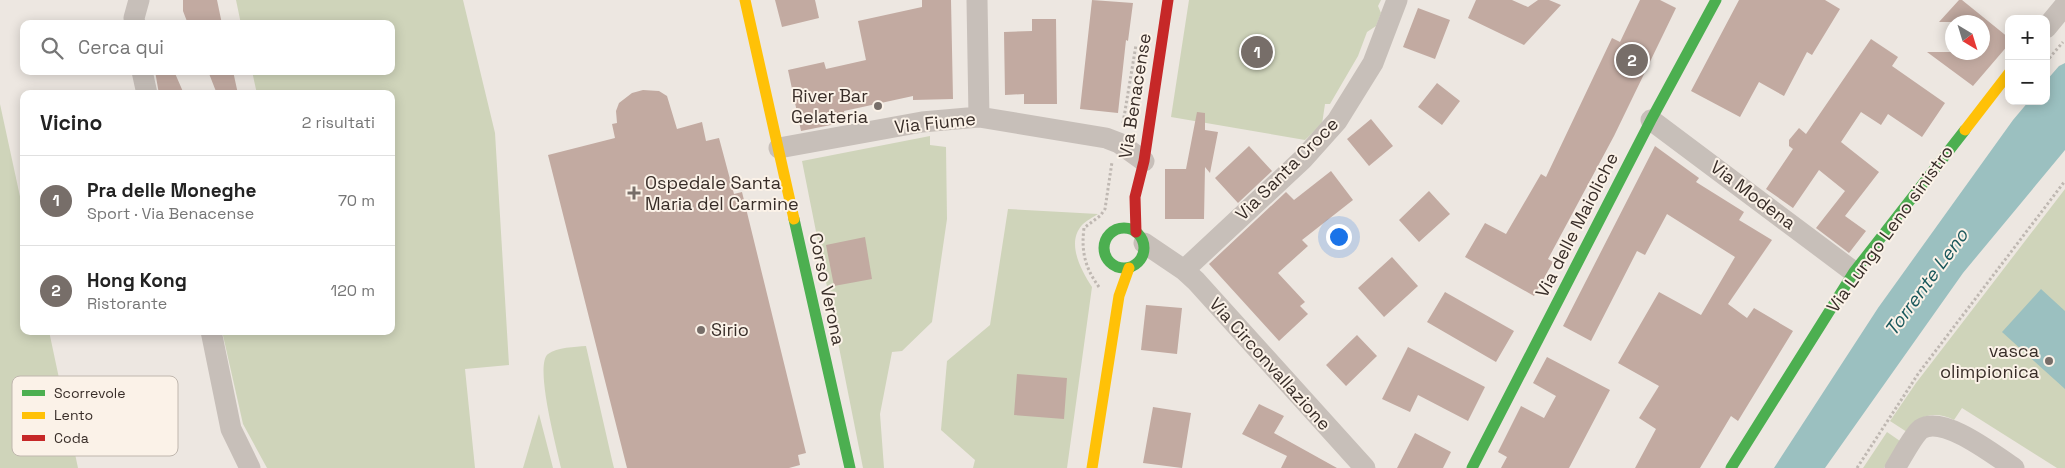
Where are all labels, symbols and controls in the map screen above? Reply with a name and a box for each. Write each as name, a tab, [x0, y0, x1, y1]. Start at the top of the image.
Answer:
north arrow	[1945, 15, 1990, 60]
map controls	[2005, 15, 2050, 105]
button: +	[2005, 15, 2050, 60]
search box	[20, 20, 395, 75]
street label: Via Benacense	[1113, 31, 1156, 160]
pin: 1	[1241, 33, 1273, 71]
icon: search	[38, 34, 66, 62]
text: Cerca qui	[78, 35, 164, 60]
pin: 2	[1616, 41, 1648, 79]
button: −	[2005, 60, 2050, 105]
place label: River Bar Gelateria	[791, 84, 868, 128]
marker: River Bar Gelateria	[872, 100, 884, 112]
street label: Via Fiume	[893, 107, 977, 138]
text: Vicino	[40, 109, 102, 136]
text: 2 risultati	[302, 112, 375, 133]
street label: Via Santa Croce	[1230, 112, 1343, 225]
street label: Via Lungo Leno sinistro	[1821, 141, 1958, 317]
street label: Via delle Maioliche	[1530, 148, 1623, 301]
street label: Via Modena	[1706, 155, 1800, 234]
place label: Ospedale Santa Maria del Carmine	[645, 171, 799, 215]
text: Pra delle Moneghe	[87, 178, 256, 203]
marker: Ospedale Santa Maria del Carmine	[627, 186, 641, 200]
text: 1	[52, 190, 60, 211]
text: 70 m	[338, 190, 375, 211]
text: Sport · Via Benacense	[87, 203, 254, 224]
water label: Torrente Leno	[1879, 223, 1975, 341]
your location	[1326, 224, 1352, 250]
street label: Corso Verona	[804, 231, 851, 347]
text: Hong Kong	[87, 268, 187, 293]
text: 2	[51, 280, 61, 301]
text: 120 m	[331, 280, 375, 301]
street label: Via Circonvallazione	[1205, 292, 1336, 435]
text: Ristorante	[87, 293, 167, 314]
place label: Sirio	[711, 318, 749, 341]
marker: Sirio	[695, 324, 707, 336]
place label: vasca olimpionica	[1940, 339, 2039, 383]
marker: vasca olimpionica	[2043, 355, 2055, 367]
legend	[12, 376, 178, 456]
text: Scorrevole	[54, 384, 126, 402]
text: Lento	[54, 406, 93, 424]
text: Coda	[54, 429, 89, 447]

